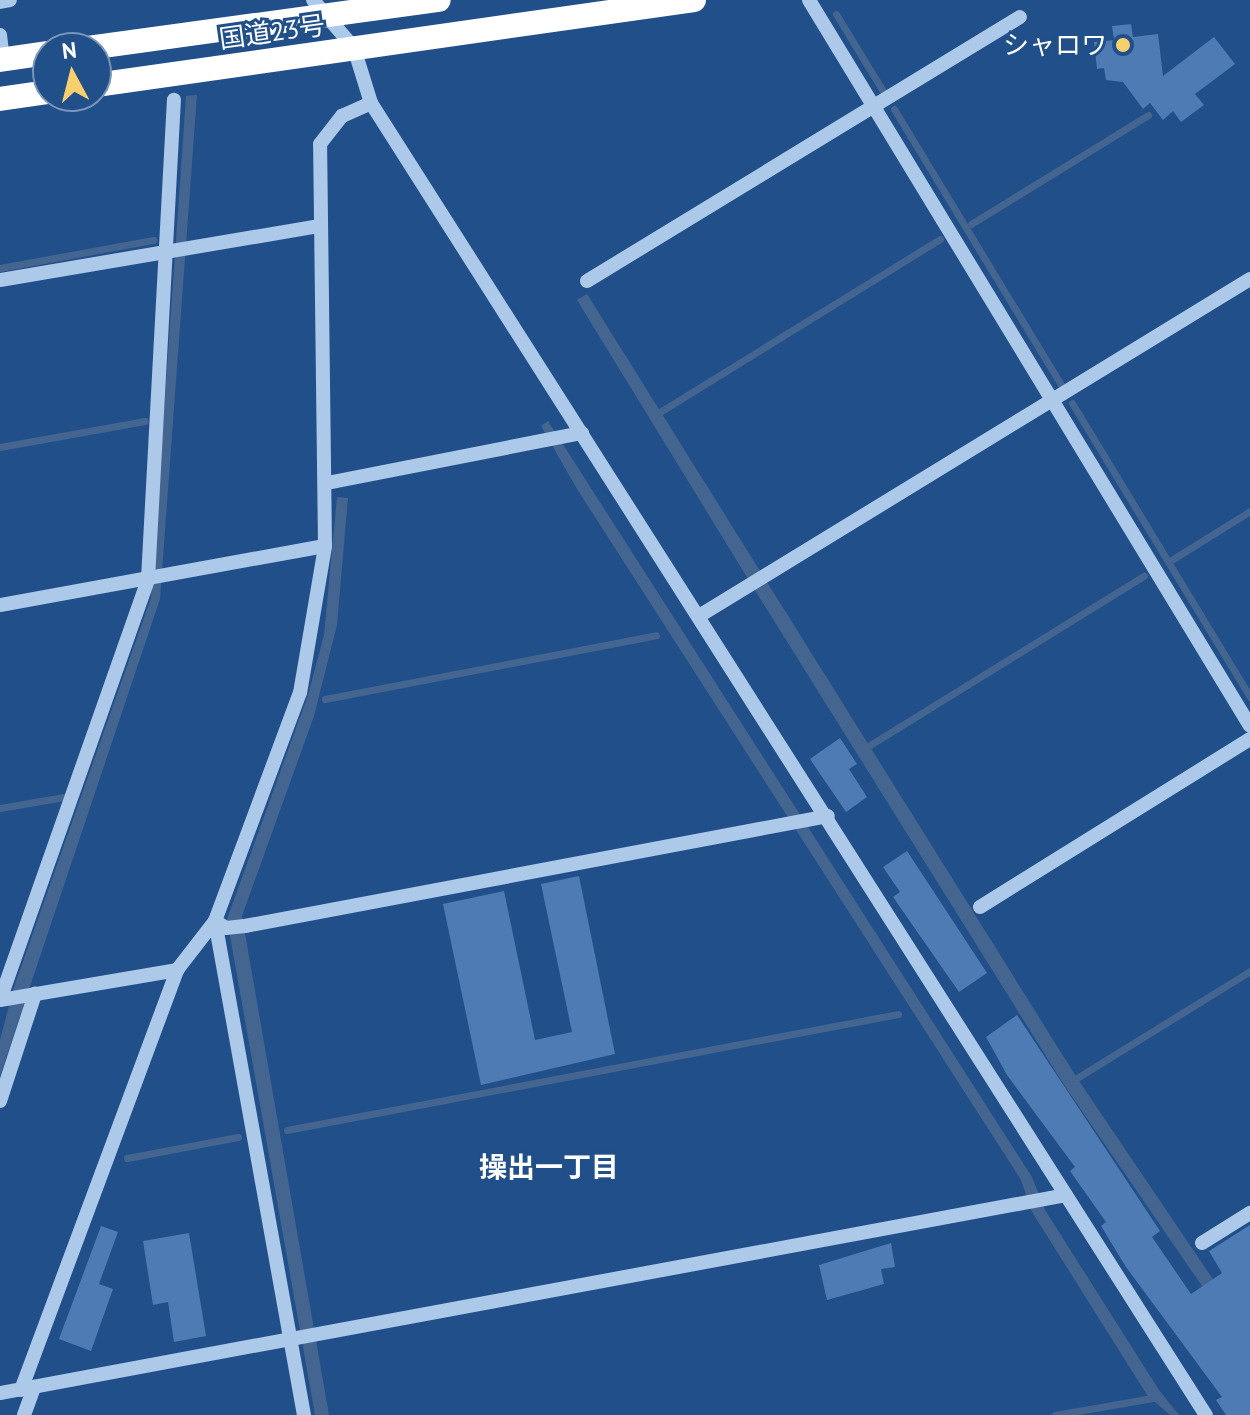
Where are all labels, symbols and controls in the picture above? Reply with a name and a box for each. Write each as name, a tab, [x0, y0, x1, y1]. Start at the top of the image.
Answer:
street label: 国道23号	[217, 9, 327, 55]
place label: シャロワ	[1003, 29, 1107, 61]
north arrow	[32, 32, 112, 112]
text: N	[60, 35, 78, 65]
marker: シャロワ	[1114, 36, 1132, 54]
district label: 操出一丁目	[479, 1150, 619, 1184]

